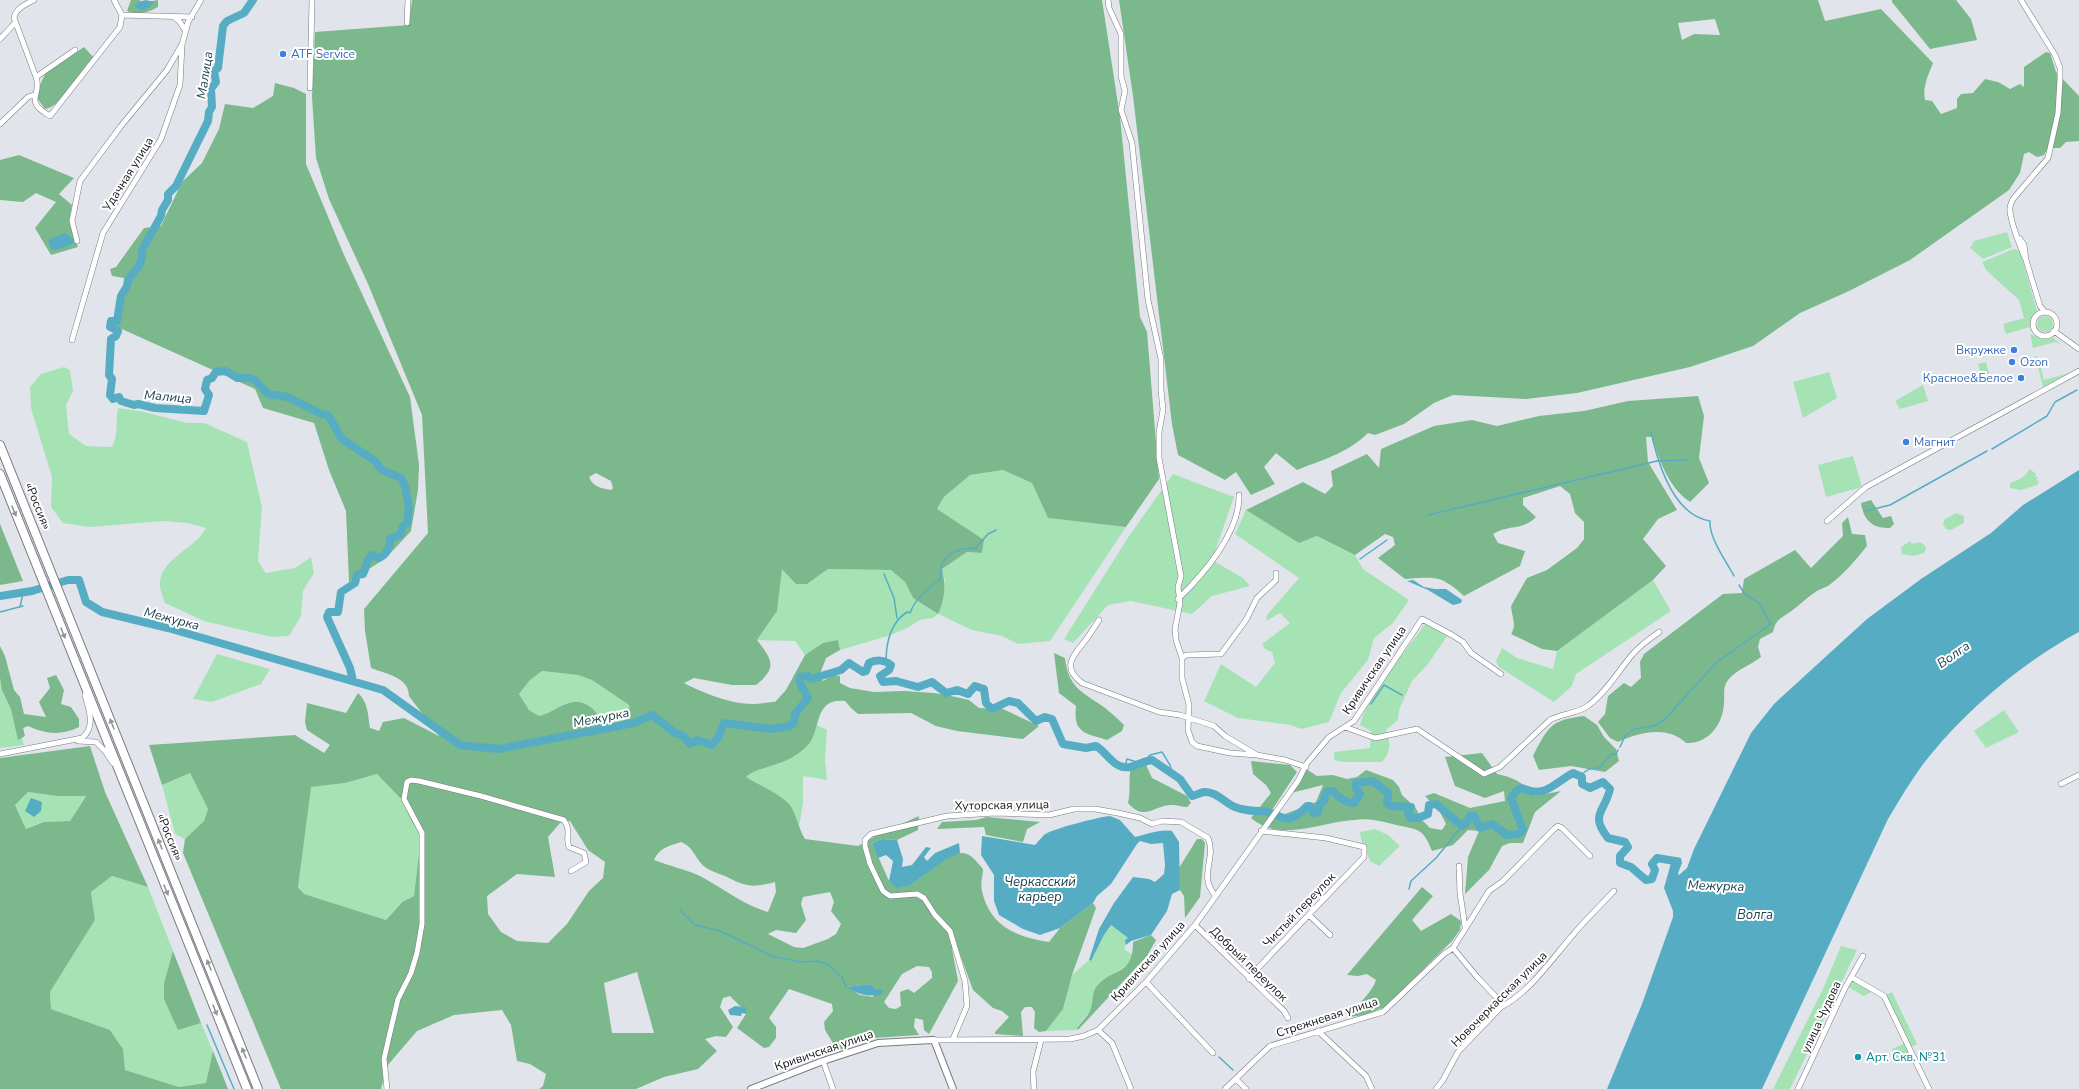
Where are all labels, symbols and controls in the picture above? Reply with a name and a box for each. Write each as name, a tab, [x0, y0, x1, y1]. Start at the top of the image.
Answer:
place label: ATF Service	[291, 46, 355, 62]
marker: ATF Service	[278, 49, 288, 59]
water label: Малица	[192, 50, 218, 100]
street label: Удачная улица	[98, 134, 157, 215]
place label: Вкружке	[1956, 342, 2006, 358]
marker: Вкружке	[2009, 345, 2019, 355]
place label: Ozon	[2020, 354, 2048, 370]
marker: Ozon	[2007, 357, 2017, 367]
place label: Красное&Белое	[1923, 370, 2013, 386]
marker: Красное&Белое	[2016, 373, 2026, 383]
water label: Малица	[143, 386, 193, 408]
place label: Магнит	[1914, 434, 1956, 450]
marker: Магнит	[1901, 437, 1911, 447]
street label: «Россия»	[21, 480, 55, 532]
one-way arrow	[12, 505, 18, 517]
water label: Межурка	[142, 603, 201, 635]
street label: Кривичская улица	[1338, 623, 1410, 717]
one-way arrow	[61, 627, 67, 639]
water label: Волга	[1934, 637, 1974, 673]
water label: Межурка	[572, 704, 631, 732]
one-way arrow	[109, 718, 115, 729]
street label: Хуторская улица	[955, 796, 1049, 814]
street label: «Россия»	[153, 811, 187, 863]
one-way arrow	[157, 838, 163, 850]
street label: Чистый переулок	[1259, 869, 1339, 951]
water label: Черкасский карьер	[1004, 873, 1076, 906]
water label: Межурка	[1687, 876, 1745, 896]
one-way arrow	[164, 884, 170, 896]
water label: Волга	[1737, 906, 1773, 924]
street label: Кривичская улица	[1107, 917, 1189, 1005]
street label: Добрый переулок	[1207, 923, 1292, 1006]
street label: Новочеркасская улица	[1448, 948, 1550, 1050]
one-way arrow	[205, 959, 211, 971]
street label: улица Чудова	[1797, 978, 1845, 1056]
street label: Стрежневая улица	[1274, 993, 1380, 1041]
one-way arrow	[213, 1005, 219, 1017]
street label: Кривичская улица	[772, 1026, 876, 1074]
one-way arrow	[240, 1046, 246, 1058]
place label: Арт. Скв. №31	[1866, 1049, 1946, 1065]
marker: Арт. Скв. №31	[1853, 1052, 1863, 1062]

